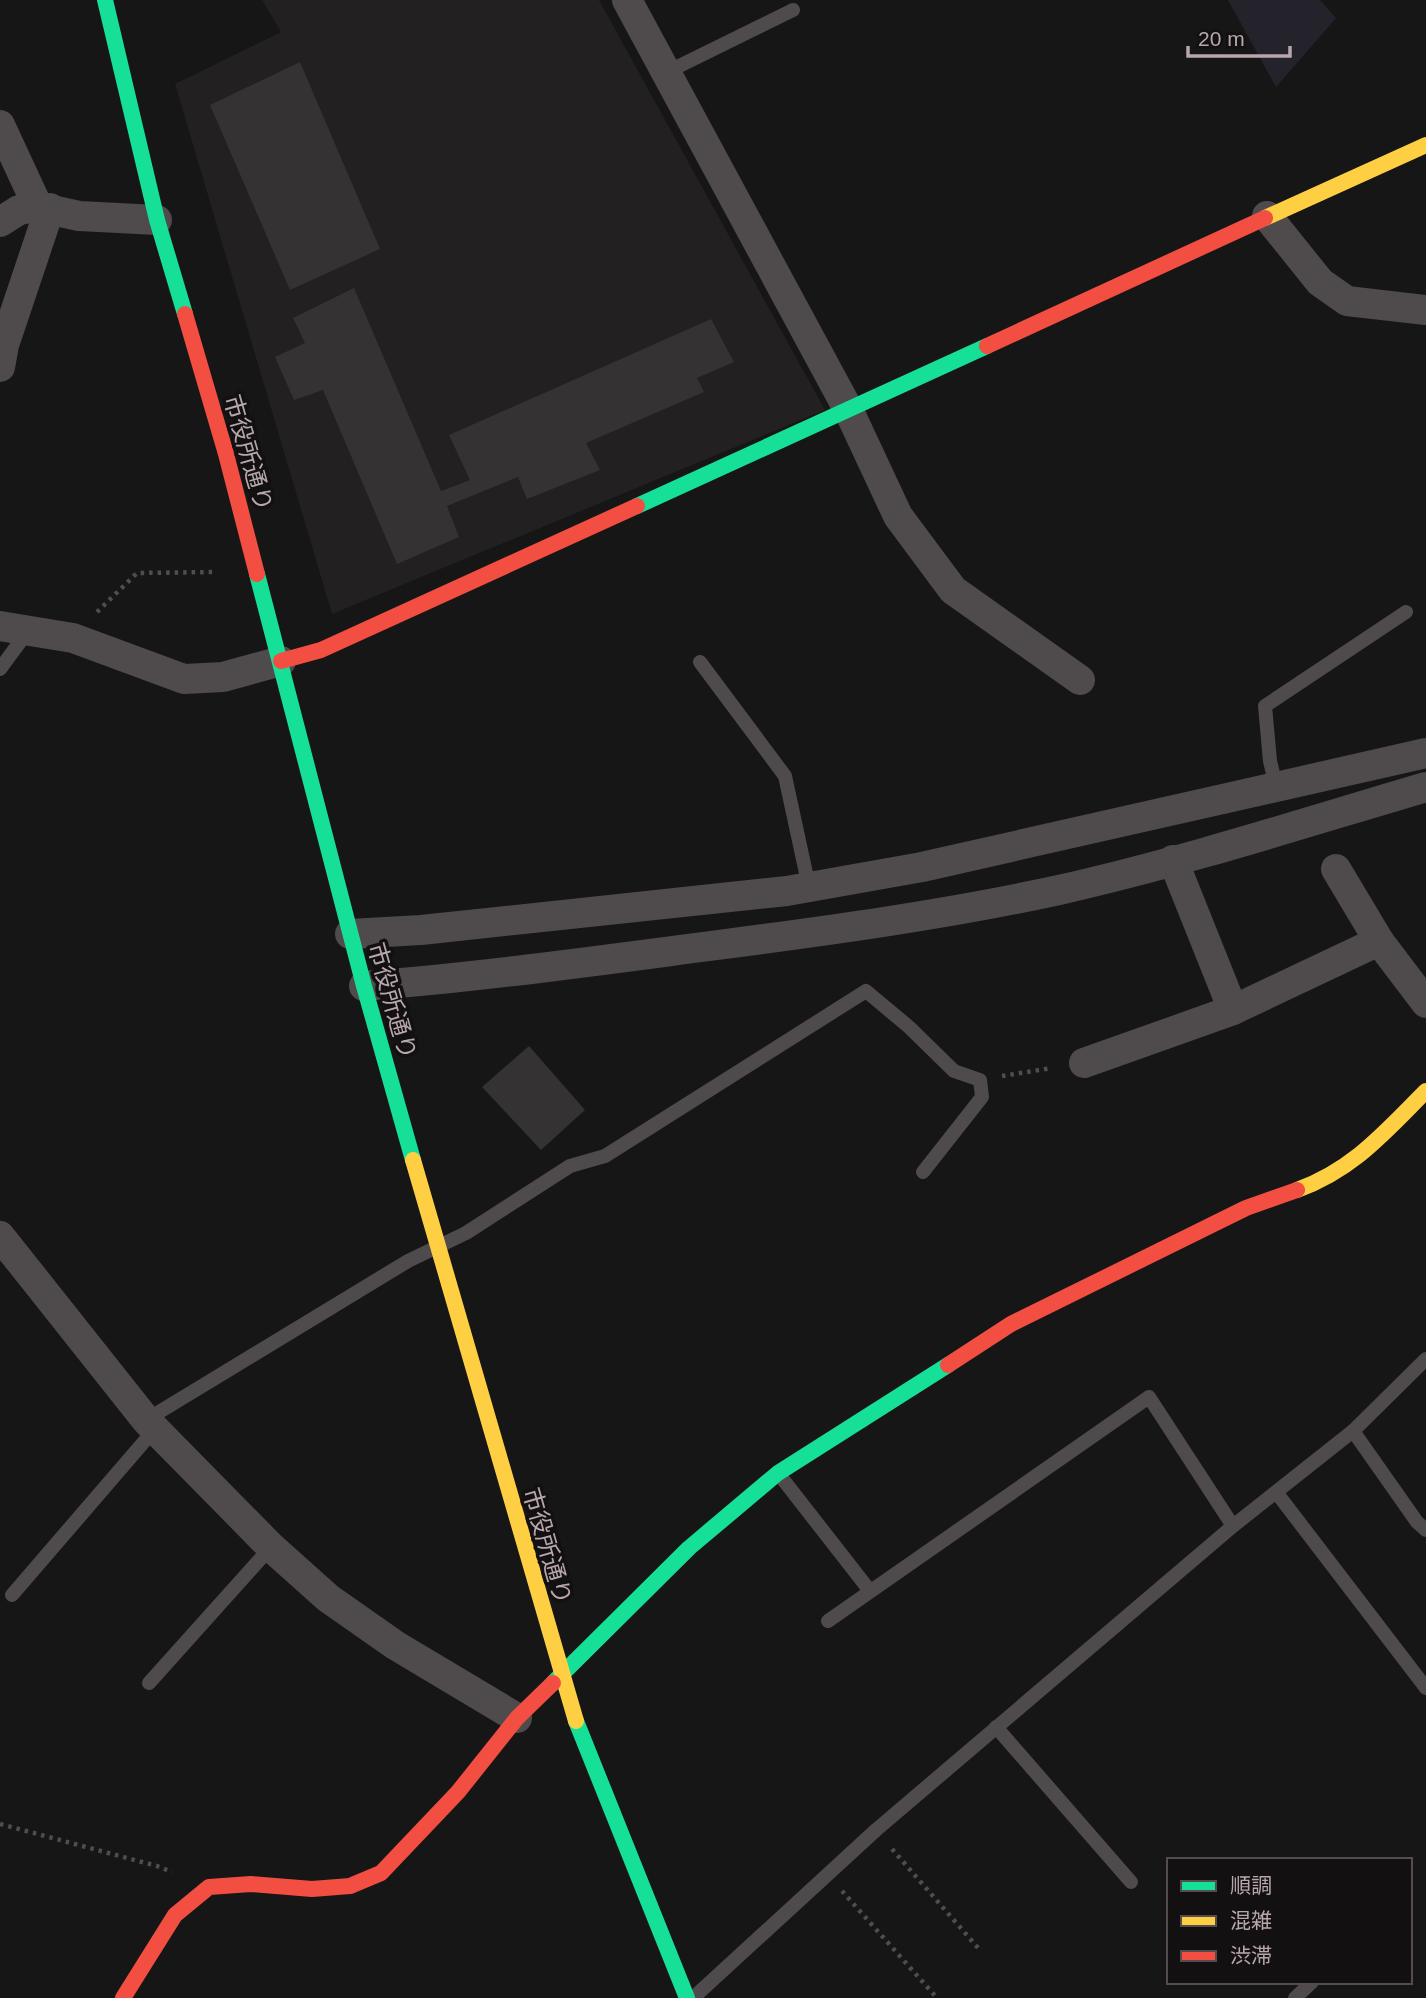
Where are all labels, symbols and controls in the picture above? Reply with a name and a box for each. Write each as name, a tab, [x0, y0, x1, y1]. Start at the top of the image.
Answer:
scale bar	[1188, 14, 1290, 58]
text: 20 m	[1198, 27, 1245, 50]
street label: 市役所通り	[219, 391, 278, 514]
street label: 市役所通り	[363, 939, 422, 1062]
street label: 市役所通り	[518, 1484, 577, 1607]
legend	[1167, 1858, 1412, 1984]
text: 順調	[1230, 1874, 1272, 1897]
text: 混雑	[1230, 1909, 1272, 1932]
text: 渋滞	[1230, 1944, 1272, 1967]

